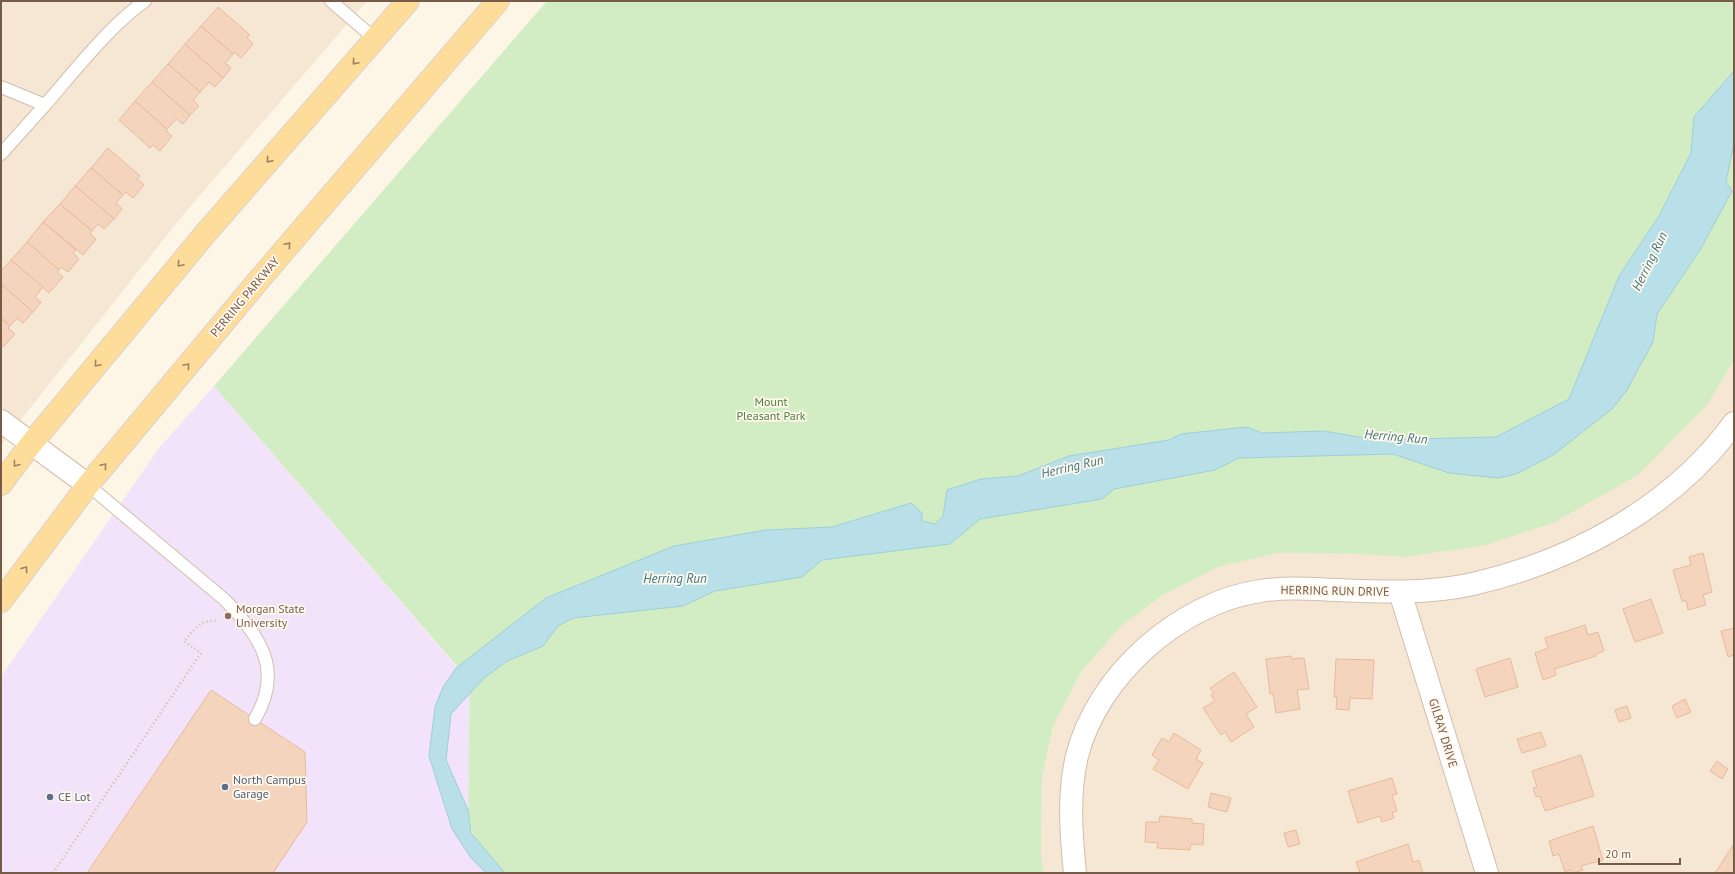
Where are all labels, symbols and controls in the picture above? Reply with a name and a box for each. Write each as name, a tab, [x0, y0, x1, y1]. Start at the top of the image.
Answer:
one-way arrow	[352, 58, 359, 65]
one-way arrow	[267, 156, 274, 163]
water label: Herring Run	[1628, 229, 1671, 294]
one-way arrow	[284, 243, 291, 250]
street label: PERRING PARKWAY	[207, 254, 283, 340]
one-way arrow	[178, 260, 185, 267]
one-way arrow	[95, 360, 102, 367]
one-way arrow	[182, 364, 189, 371]
park label: Mount Pleasant Park	[736, 394, 806, 423]
water label: Herring Run	[1364, 425, 1429, 448]
water label: Herring Run	[1039, 451, 1105, 482]
one-way arrow	[14, 459, 21, 466]
one-way arrow	[99, 464, 106, 471]
one-way arrow	[20, 567, 27, 574]
water label: Herring Run	[643, 570, 707, 587]
street label: HERRING RUN DRIVE	[1280, 582, 1390, 599]
place label: Morgan State University	[236, 601, 305, 630]
marker: Morgan State University	[223, 611, 233, 621]
street label: GILRAY DRIVE	[1426, 697, 1461, 769]
place label: North Campus Garage	[233, 772, 306, 801]
marker: North Campus Garage	[220, 782, 230, 792]
place label: CE Lot	[58, 789, 90, 804]
marker: CE Lot	[45, 792, 55, 802]
scale bar	[1599, 840, 1680, 866]
text: 20 m	[1605, 846, 1631, 861]

